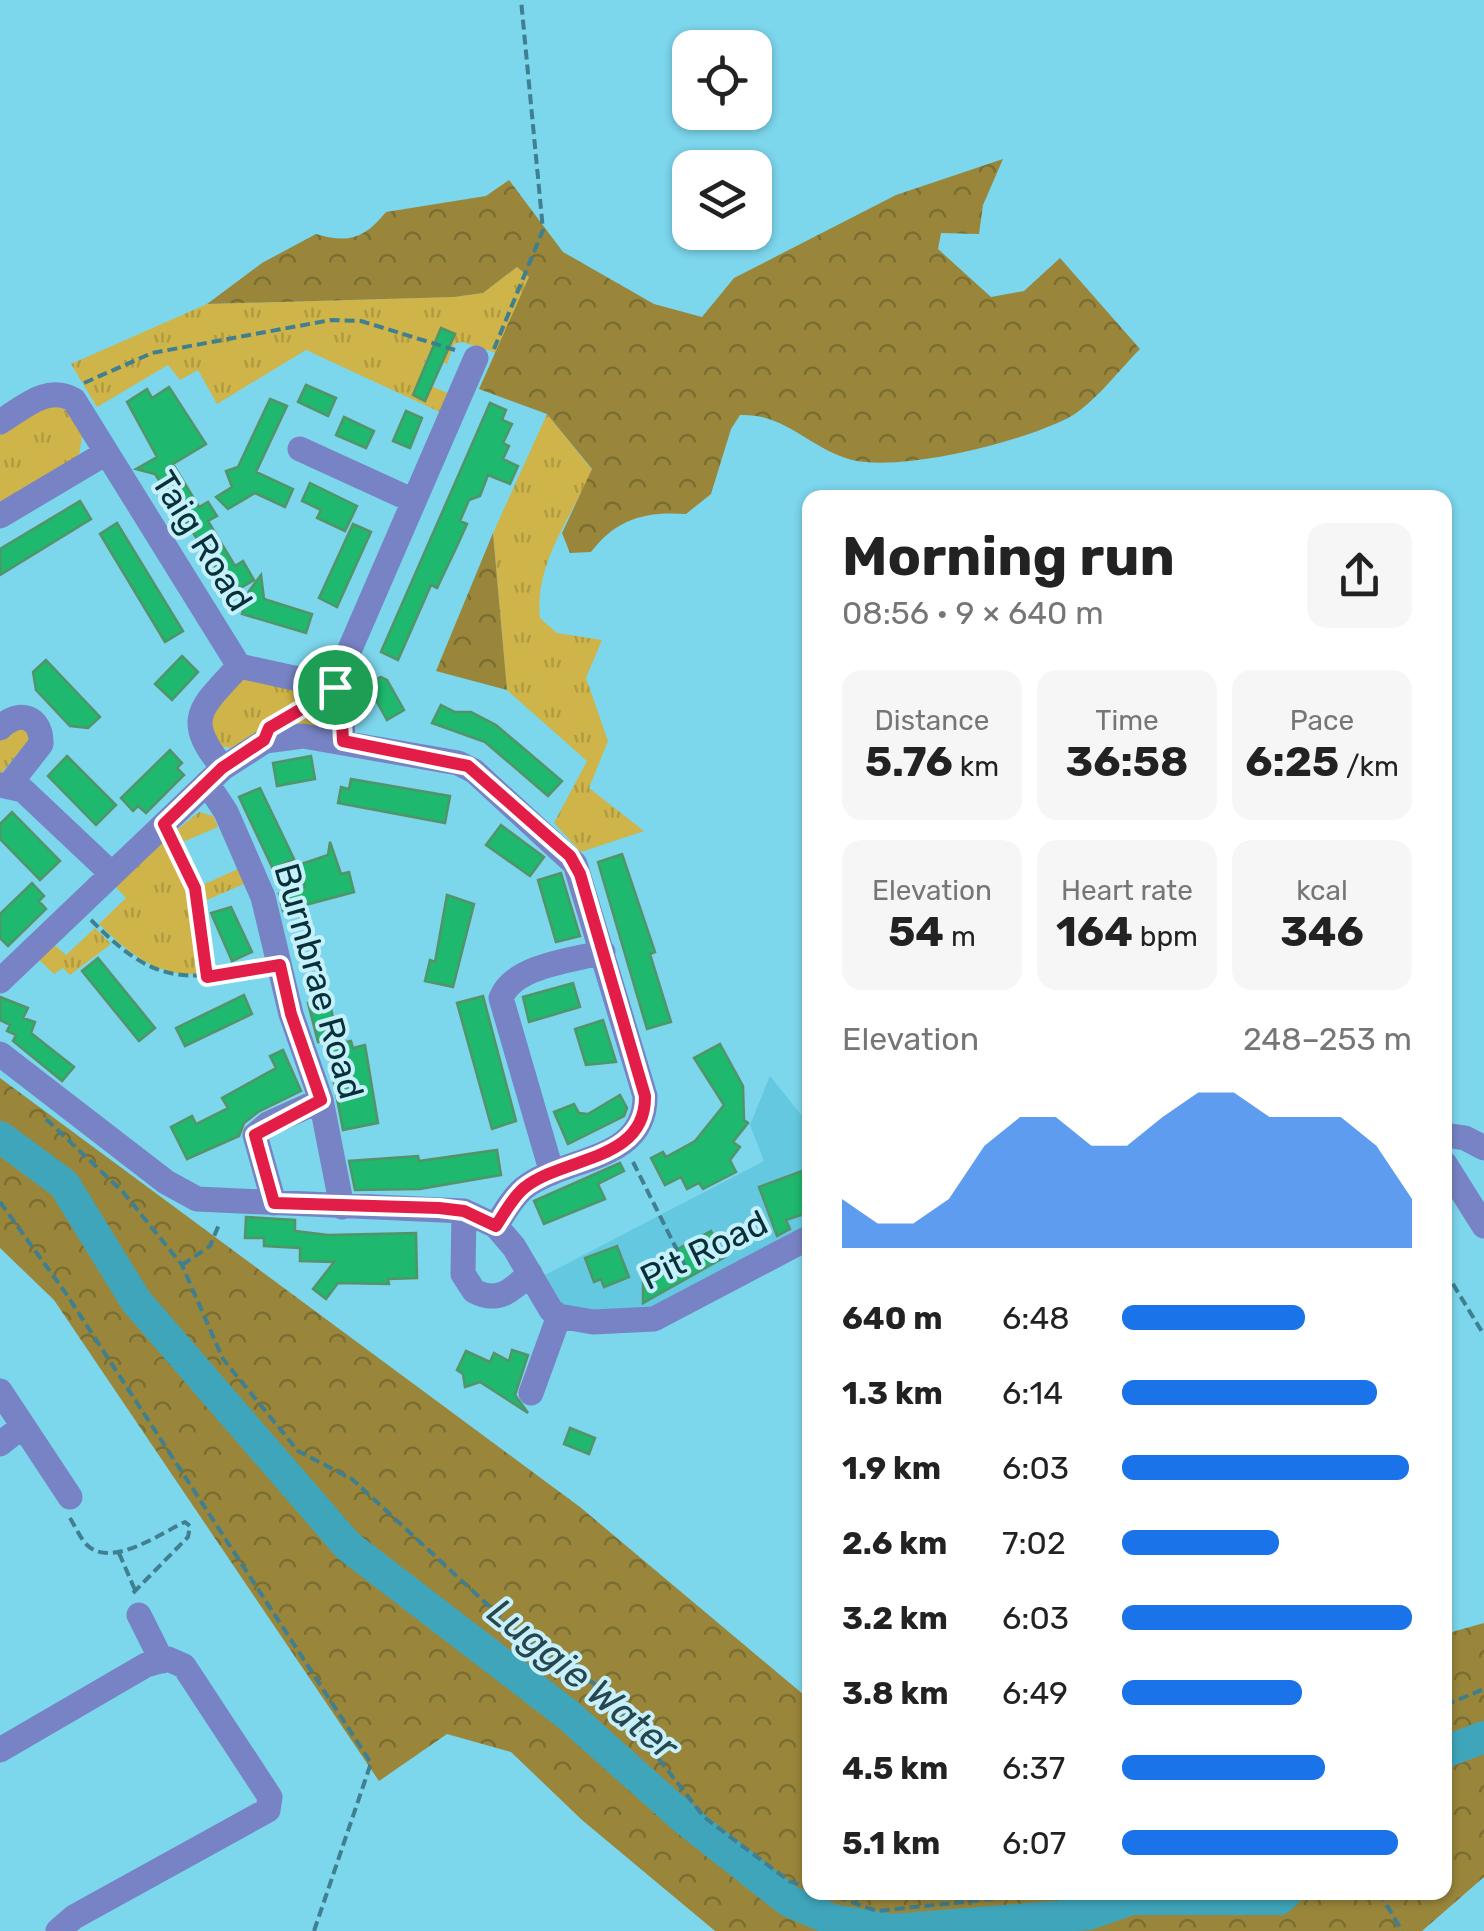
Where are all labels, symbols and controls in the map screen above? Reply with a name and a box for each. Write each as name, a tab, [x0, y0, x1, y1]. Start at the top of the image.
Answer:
map controls	[672, 30, 772, 250]
button: locate	[672, 30, 772, 130]
button: layers	[672, 150, 772, 250]
street label: Taig Road	[143, 463, 261, 619]
button: share	[1307, 523, 1412, 628]
text: Morning run	[842, 524, 1175, 589]
text: 08:56 · 9 × 640 m	[842, 594, 1104, 632]
pin	[293, 645, 378, 730]
icon: arrive	[308, 660, 363, 715]
text: Distance	[875, 704, 989, 737]
text: Time	[1095, 704, 1159, 737]
text: Pace	[1290, 704, 1354, 737]
text: 5.76	[865, 737, 953, 787]
text: 36:58	[1066, 737, 1188, 787]
text: 6:25	[1245, 737, 1339, 787]
text: km	[953, 750, 999, 783]
text: /km	[1339, 750, 1399, 783]
street label: Burnbrae Road	[265, 858, 373, 1104]
text: Elevation	[872, 874, 992, 907]
text: Heart rate	[1061, 874, 1193, 907]
text: kcal	[1296, 874, 1348, 907]
text: 54	[888, 907, 944, 957]
text: 164	[1056, 907, 1133, 957]
text: 346	[1280, 907, 1364, 957]
text: m	[944, 920, 976, 953]
text: bpm	[1133, 920, 1198, 953]
text: Elevation	[842, 1020, 979, 1058]
text: 248–253 m	[1243, 1020, 1412, 1058]
street label: Pit Road	[634, 1201, 774, 1299]
text: 640 m	[842, 1299, 943, 1337]
text: 6:48	[1002, 1299, 1070, 1337]
text: 1.3 km	[842, 1374, 943, 1412]
text: 6:14	[1002, 1374, 1063, 1412]
text: 1.9 km	[842, 1449, 941, 1487]
text: 6:03	[1002, 1449, 1069, 1487]
text: 2.6 km	[842, 1524, 947, 1562]
text: 7:02	[1002, 1524, 1066, 1562]
water label: Luggie Water	[479, 1588, 688, 1771]
text: 3.2 km	[842, 1599, 948, 1637]
text: 6:03	[1002, 1599, 1069, 1637]
text: 3.8 km	[842, 1674, 949, 1712]
text: 6:49	[1002, 1674, 1068, 1712]
text: 4.5 km	[842, 1749, 948, 1787]
text: 6:37	[1002, 1749, 1065, 1787]
text: 5.1 km	[842, 1824, 940, 1862]
text: 6:07	[1002, 1824, 1066, 1862]

